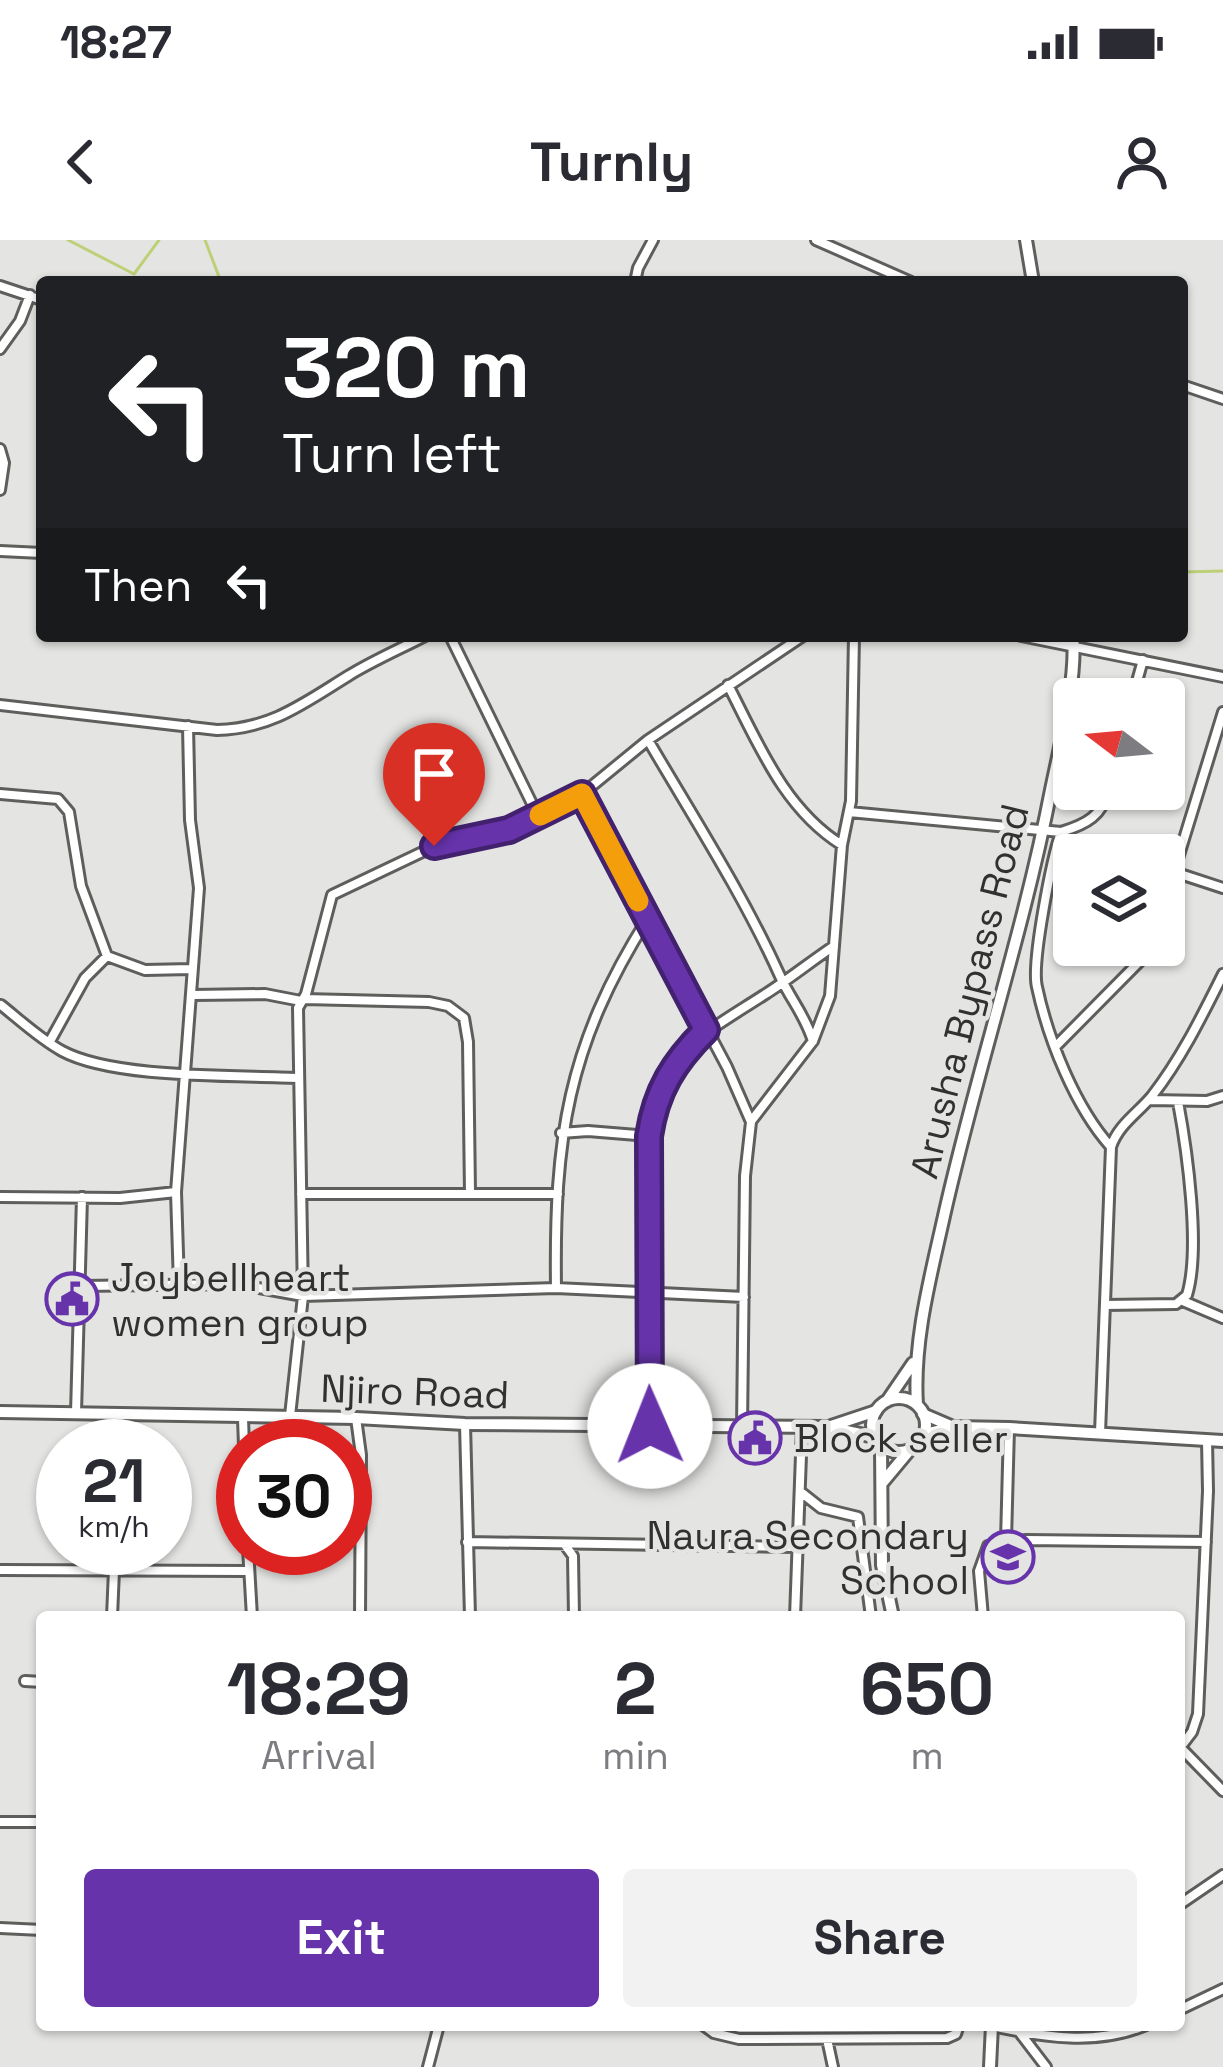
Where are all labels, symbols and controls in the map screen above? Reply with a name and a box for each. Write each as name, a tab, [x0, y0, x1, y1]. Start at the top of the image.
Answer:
text: 18:27	[60, 14, 172, 71]
text: Turnly	[530, 128, 693, 197]
icon: back	[48, 129, 114, 195]
icon: person	[1109, 129, 1175, 195]
text: 320 m	[282, 314, 530, 422]
icon: left	[84, 324, 240, 480]
text: Turn left	[282, 419, 502, 488]
icon: left	[216, 552, 282, 618]
text: Then	[84, 557, 192, 614]
north arrow	[1053, 678, 1185, 810]
map controls	[1053, 678, 1185, 966]
pin	[383, 723, 485, 846]
icon: arrive	[401, 741, 467, 807]
street label: Arusha Bypass Road	[899, 799, 1040, 1183]
button: layers	[1053, 834, 1185, 966]
place label: Joybellheart women group	[111, 1253, 369, 1347]
public building icon: Joybellheart women group	[44, 1271, 100, 1327]
position arrow	[587, 1363, 713, 1489]
street label: Njiro Road	[320, 1364, 510, 1419]
public building icon: Block seller	[727, 1410, 783, 1466]
place label: Block seller	[794, 1414, 1008, 1463]
speed limit sign: 30	[216, 1419, 372, 1575]
text: 21	[83, 1443, 145, 1520]
text: km/h	[78, 1507, 150, 1546]
place label: Naura Secondary School	[646, 1511, 969, 1605]
school or university icon: Naura Secondary School	[980, 1529, 1036, 1585]
text: 18:29	[227, 1643, 411, 1735]
text: 2	[614, 1643, 657, 1735]
text: 650	[860, 1643, 994, 1735]
text: Arrival	[261, 1731, 377, 1780]
text: min	[602, 1731, 669, 1780]
text: m	[910, 1731, 944, 1780]
button: Exit	[84, 1869, 599, 2007]
button: Share	[623, 1869, 1137, 2007]

